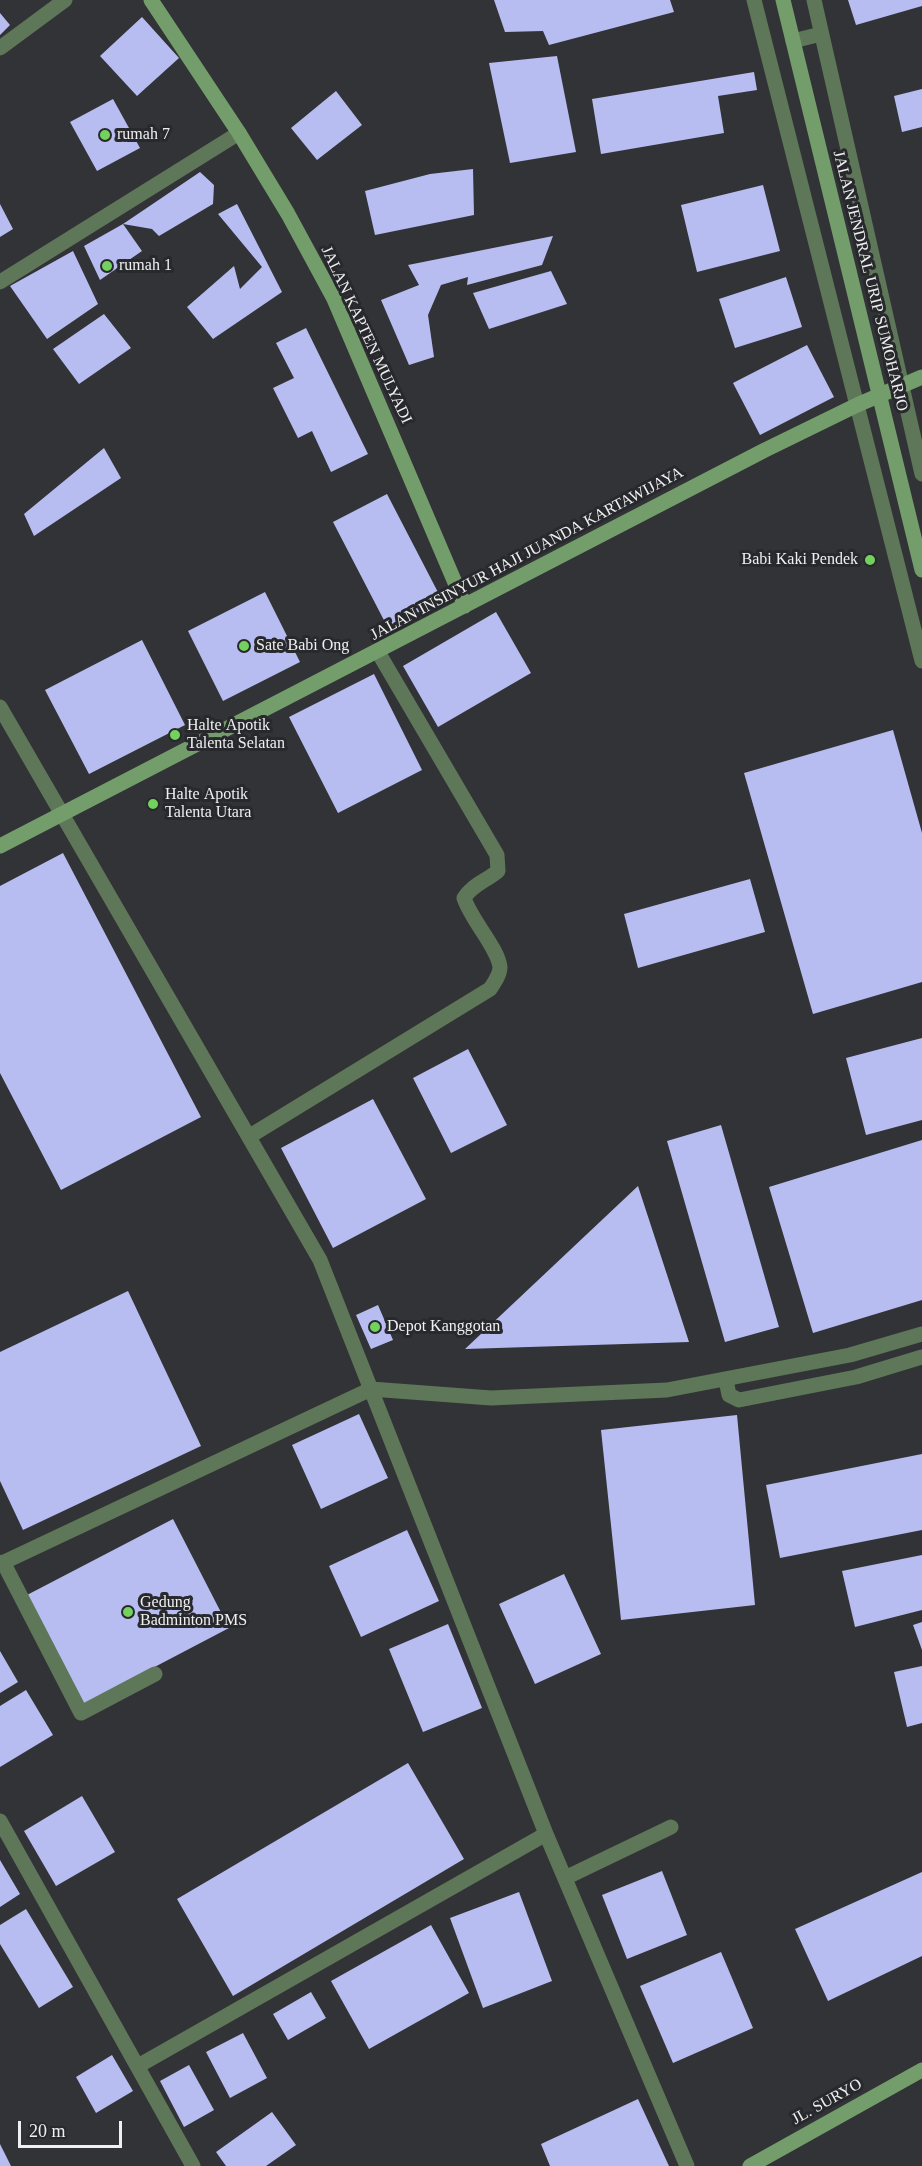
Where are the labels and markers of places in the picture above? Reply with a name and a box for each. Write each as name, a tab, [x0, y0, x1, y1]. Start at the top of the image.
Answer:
place label: rumah 7	[117, 125, 170, 145]
marker: rumah 7	[98, 128, 112, 142]
place label: rumah 1	[119, 256, 172, 276]
marker: rumah 1	[100, 259, 114, 273]
place label: Babi Kaki Pendek	[742, 550, 858, 570]
marker: Babi Kaki Pendek	[863, 553, 877, 567]
place label: Sate Babi Ong	[256, 636, 349, 656]
marker: Sate Babi Ong	[237, 639, 251, 653]
place label: Halte Apotik Talenta Selatan	[187, 716, 285, 754]
marker: Halte Apotik Talenta Selatan	[168, 728, 182, 742]
place label: Halte Apotik Talenta Utara	[165, 785, 251, 823]
marker: Halte Apotik Talenta Utara	[146, 797, 160, 811]
place label: Depot Kanggotan	[387, 1317, 500, 1337]
marker: Depot Kanggotan	[368, 1320, 382, 1334]
place label: Gedung Badminton PMS	[140, 1593, 247, 1631]
marker: Gedung Badminton PMS	[121, 1605, 135, 1619]

